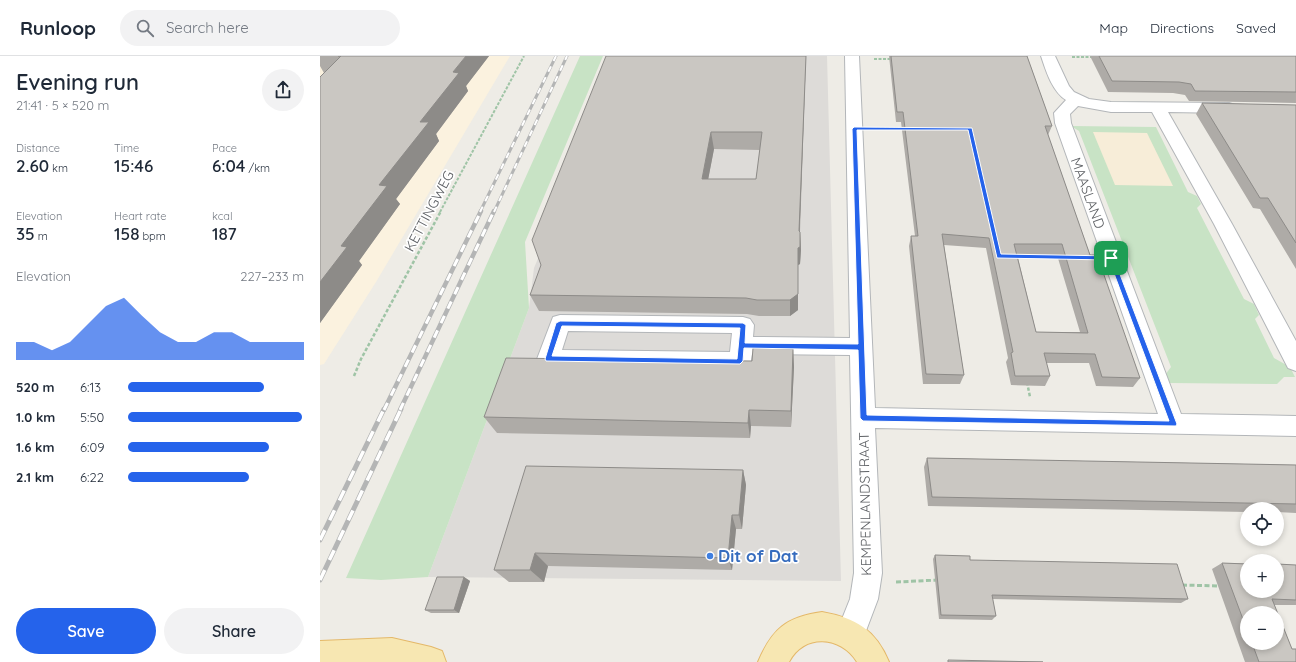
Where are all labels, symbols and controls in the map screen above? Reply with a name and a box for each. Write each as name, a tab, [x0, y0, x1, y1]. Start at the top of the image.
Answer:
search box	[120, 10, 400, 46]
text: Runloop	[20, 16, 96, 40]
icon: search	[134, 17, 156, 39]
text: Search here	[166, 18, 249, 37]
text: Map	[1099, 19, 1128, 37]
text: Directions	[1150, 19, 1214, 37]
text: Saved	[1236, 19, 1276, 37]
text: Evening run	[16, 68, 139, 96]
button: share	[262, 69, 304, 111]
text: 21:41 · 5 × 520 m	[16, 97, 109, 113]
text: Distance	[16, 141, 60, 155]
text: Time	[114, 141, 139, 155]
text: Pace	[212, 141, 237, 155]
text: 2.60	[16, 155, 49, 176]
text: 15:46	[114, 155, 153, 176]
text: 6:04	[212, 155, 245, 176]
street label: MAASLAND	[1067, 155, 1109, 231]
text: km	[49, 161, 68, 175]
text: /km	[245, 161, 270, 175]
street label: KETTINGWEG	[400, 167, 458, 255]
text: Elevation	[16, 209, 62, 223]
text: Heart rate	[114, 209, 166, 223]
text: kcal	[212, 209, 233, 223]
text: 35	[16, 223, 35, 244]
text: 158	[114, 223, 139, 244]
text: 187	[212, 223, 237, 244]
text: m	[35, 229, 48, 243]
text: bpm	[139, 229, 166, 243]
pin	[1094, 241, 1128, 275]
icon: arrive	[1100, 247, 1122, 269]
text: Elevation	[16, 268, 71, 284]
text: 227–233 m	[240, 268, 304, 284]
text: 520 m	[16, 379, 55, 395]
text: 6:13	[80, 379, 101, 395]
text: 1.0 km	[16, 409, 55, 425]
text: 5:50	[80, 409, 104, 425]
street label: KEMPENLANDSTRAAT	[855, 432, 875, 576]
text: 1.6 km	[16, 439, 55, 455]
text: 6:09	[80, 439, 104, 455]
text: 2.1 km	[16, 469, 54, 485]
text: 6:22	[80, 469, 104, 485]
map controls	[1240, 502, 1284, 650]
button: locate	[1240, 502, 1284, 546]
place label: Dit of Dat	[718, 545, 799, 566]
marker: Dit of Dat	[705, 551, 715, 561]
button: +	[1240, 554, 1284, 598]
button: −	[1240, 606, 1284, 650]
button: Save	[16, 608, 156, 654]
button: Share	[164, 608, 304, 654]

